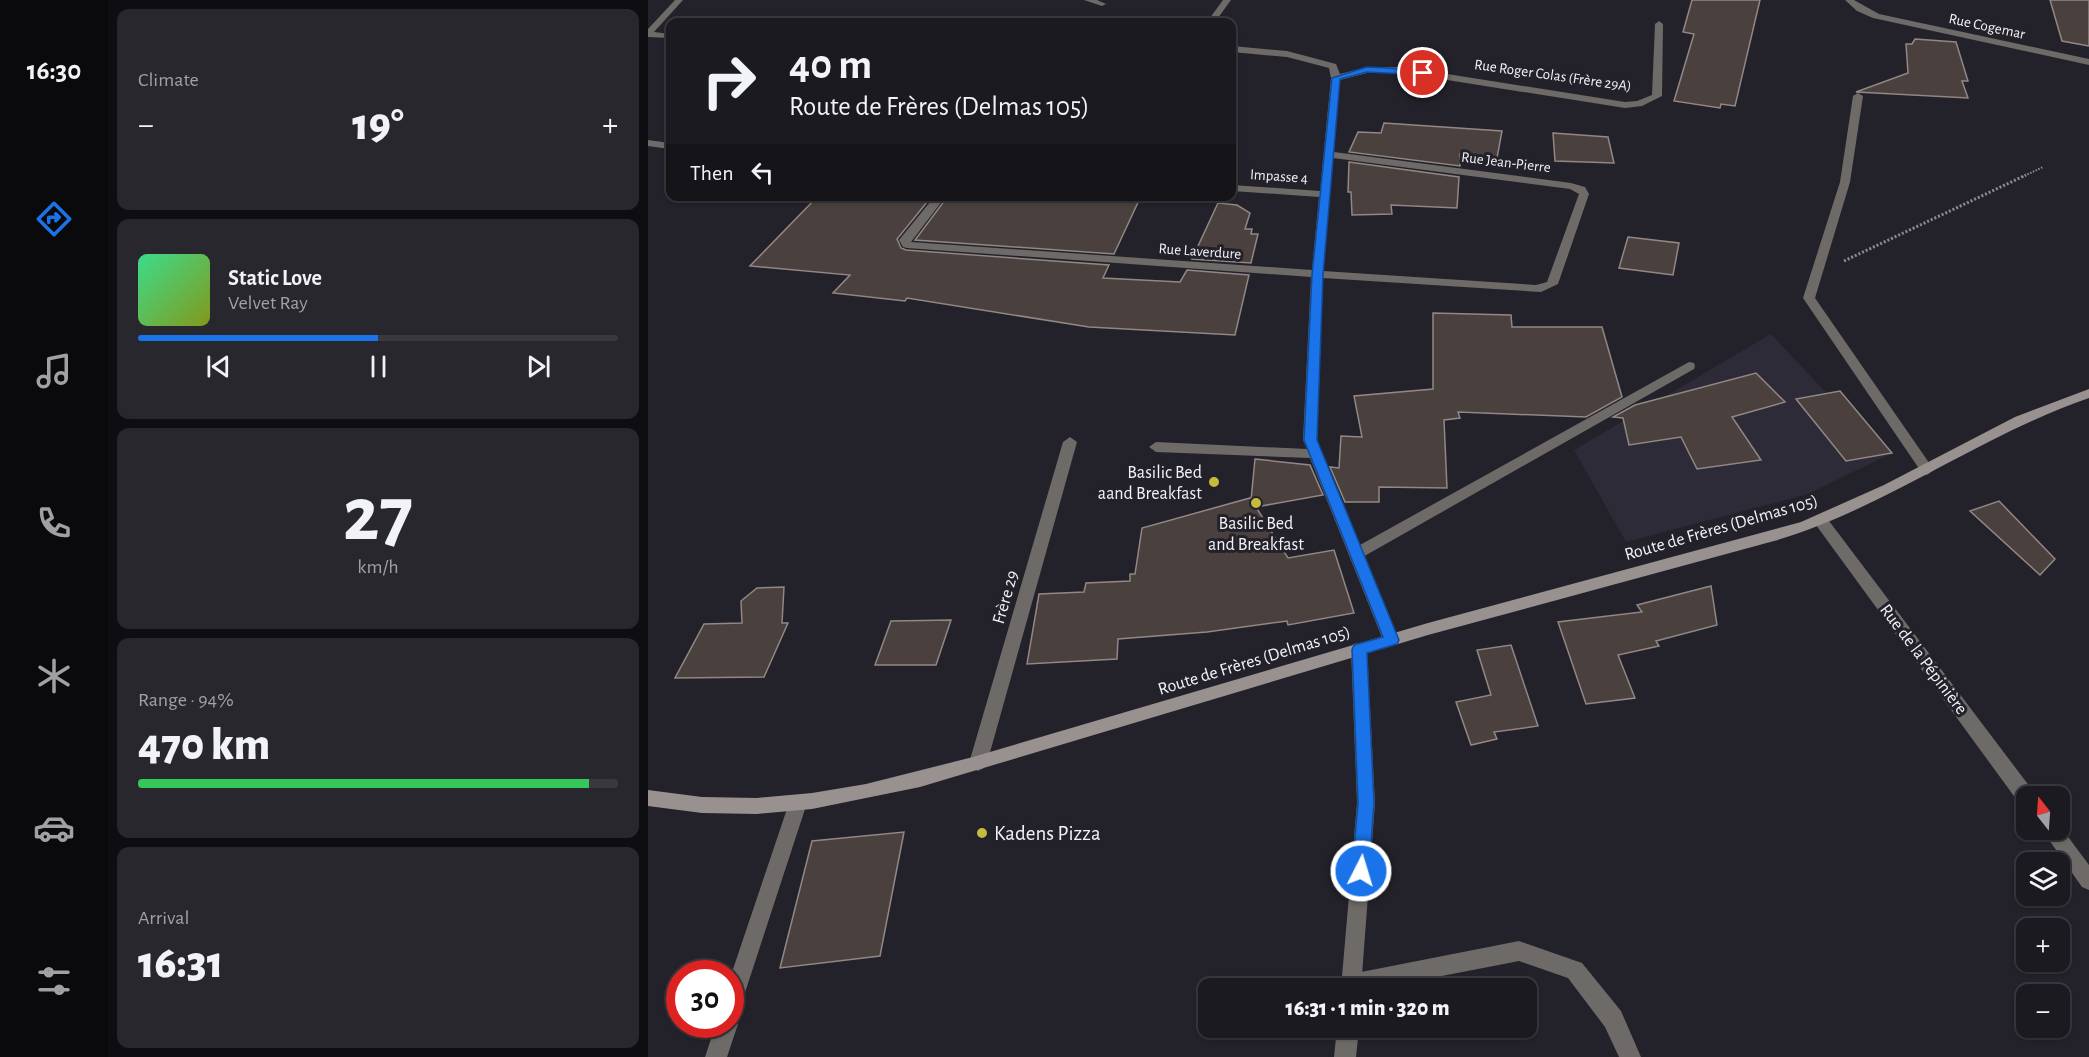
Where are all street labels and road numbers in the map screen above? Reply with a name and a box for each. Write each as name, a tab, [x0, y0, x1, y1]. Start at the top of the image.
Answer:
street label: Rue Cogemar	[1947, 11, 2027, 42]
street label: Rue Roger Colas (Frère 29A)	[1473, 57, 1633, 94]
street label: Rue Jean-Pierre	[1460, 150, 1552, 175]
street label: Impasse 4	[1249, 167, 1308, 186]
street label: Rue Laverdure	[1158, 241, 1242, 262]
street label: Route de Frères (Delmas 105)	[1623, 492, 1820, 564]
street label: Frère 29	[990, 568, 1022, 626]
street label: Rue de la Pépinière	[1876, 601, 1970, 718]
street label: Route de Frères (Delmas 105)	[1156, 623, 1353, 699]

